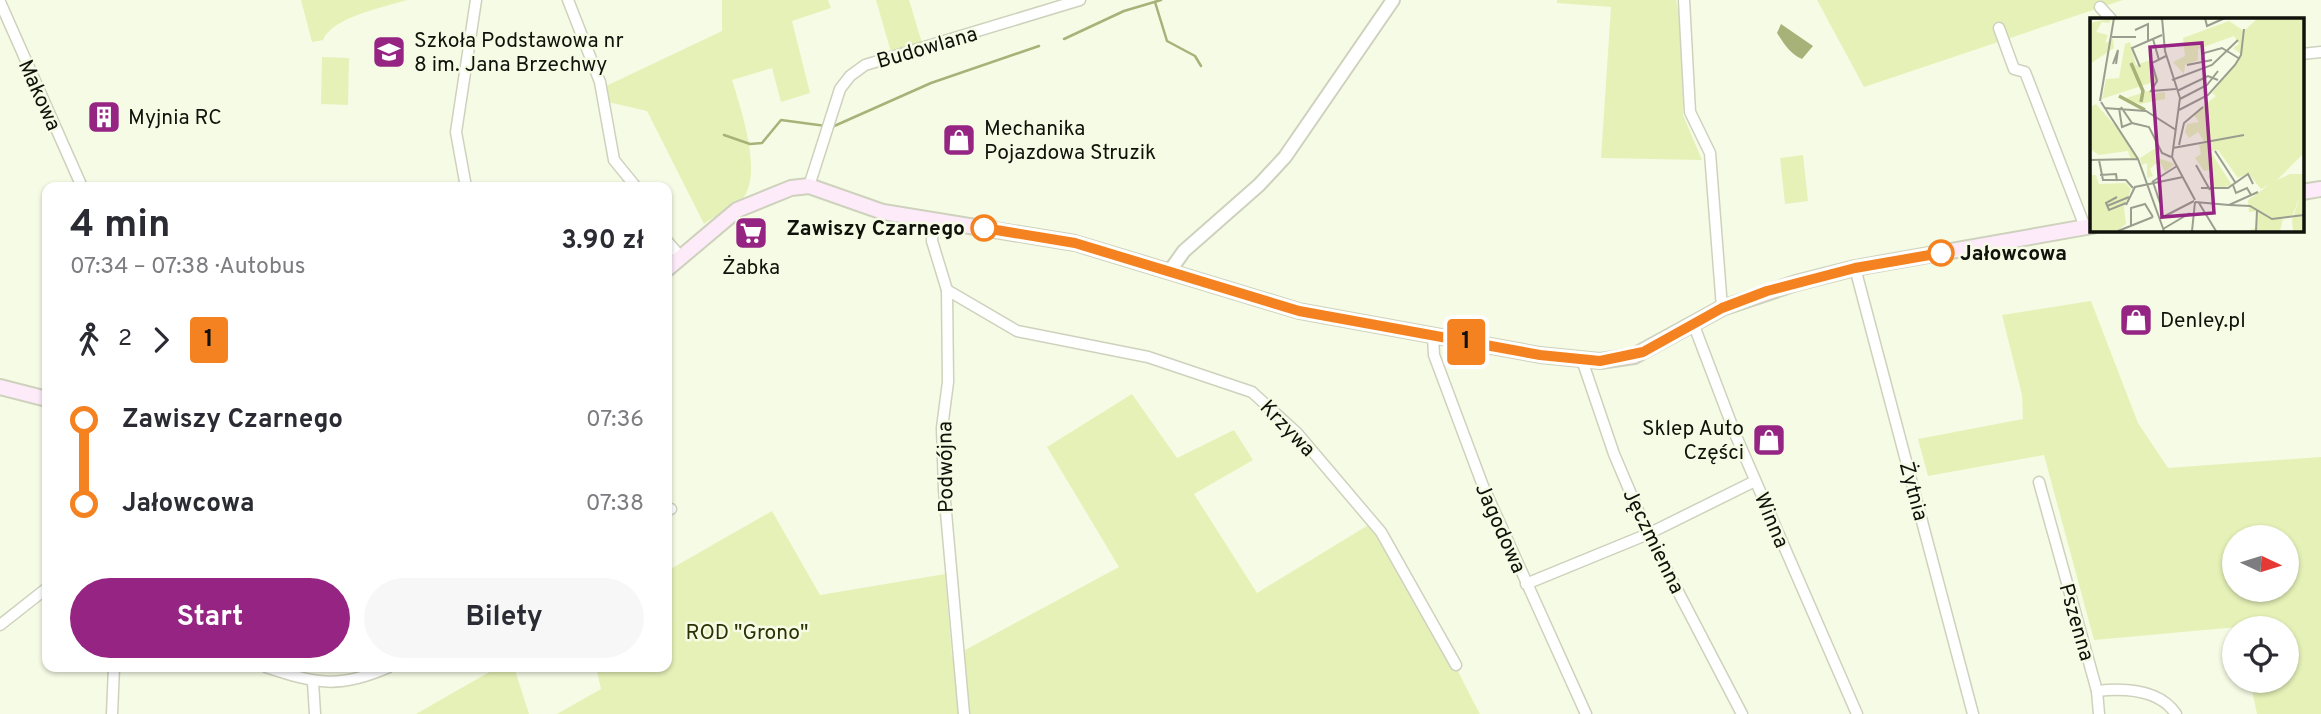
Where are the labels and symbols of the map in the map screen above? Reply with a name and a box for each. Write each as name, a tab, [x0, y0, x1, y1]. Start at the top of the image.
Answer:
inset map	[2090, 18, 2304, 231]
street label: Budowlana	[874, 21, 981, 76]
place label: Szkoła Podstawowa nr 8 im. Jana Brzechwy	[414, 28, 624, 79]
school or university icon: Szkoła Podstawowa nr 8 im. Jana Brzechwy	[370, 33, 408, 71]
street label: Makowa	[11, 56, 66, 135]
building icon: Myjnia RC	[85, 98, 123, 136]
place label: Myjnia RC	[128, 105, 222, 132]
place label: Mechanika Pojazdowa Struzik	[984, 116, 1156, 167]
shop icon: Mechanika Pojazdowa Struzik	[940, 121, 978, 159]
supermarket icon: Żabka	[732, 214, 770, 252]
marker: Zawiszy Czarnego	[971, 215, 997, 241]
place label: Zawiszy Czarnego	[786, 216, 965, 243]
marker: Jałowcowa	[1928, 240, 1954, 266]
place label: Jałowcowa	[1960, 241, 2067, 268]
place label: Żabka	[722, 255, 780, 282]
shop icon: Denley.pl	[2117, 301, 2155, 339]
place label: Denley.pl	[2160, 308, 2246, 335]
line badge: 1	[1443, 319, 1489, 365]
street label: Krzywa	[1253, 395, 1321, 463]
place label: Sklep Auto Części	[1642, 416, 1744, 467]
street label: Podwójna	[932, 421, 961, 513]
shop icon: Sklep Auto Części	[1750, 421, 1788, 459]
street label: Żytnia	[1892, 459, 1933, 524]
street label: Jagodowa	[1468, 479, 1531, 578]
street label: Jęczmienna	[1616, 485, 1690, 599]
street label: Winna	[1747, 489, 1794, 553]
north arrow	[2222, 525, 2300, 602]
street label: Pszenna	[2052, 580, 2100, 664]
park label: ROD "Grono"	[686, 620, 808, 647]

